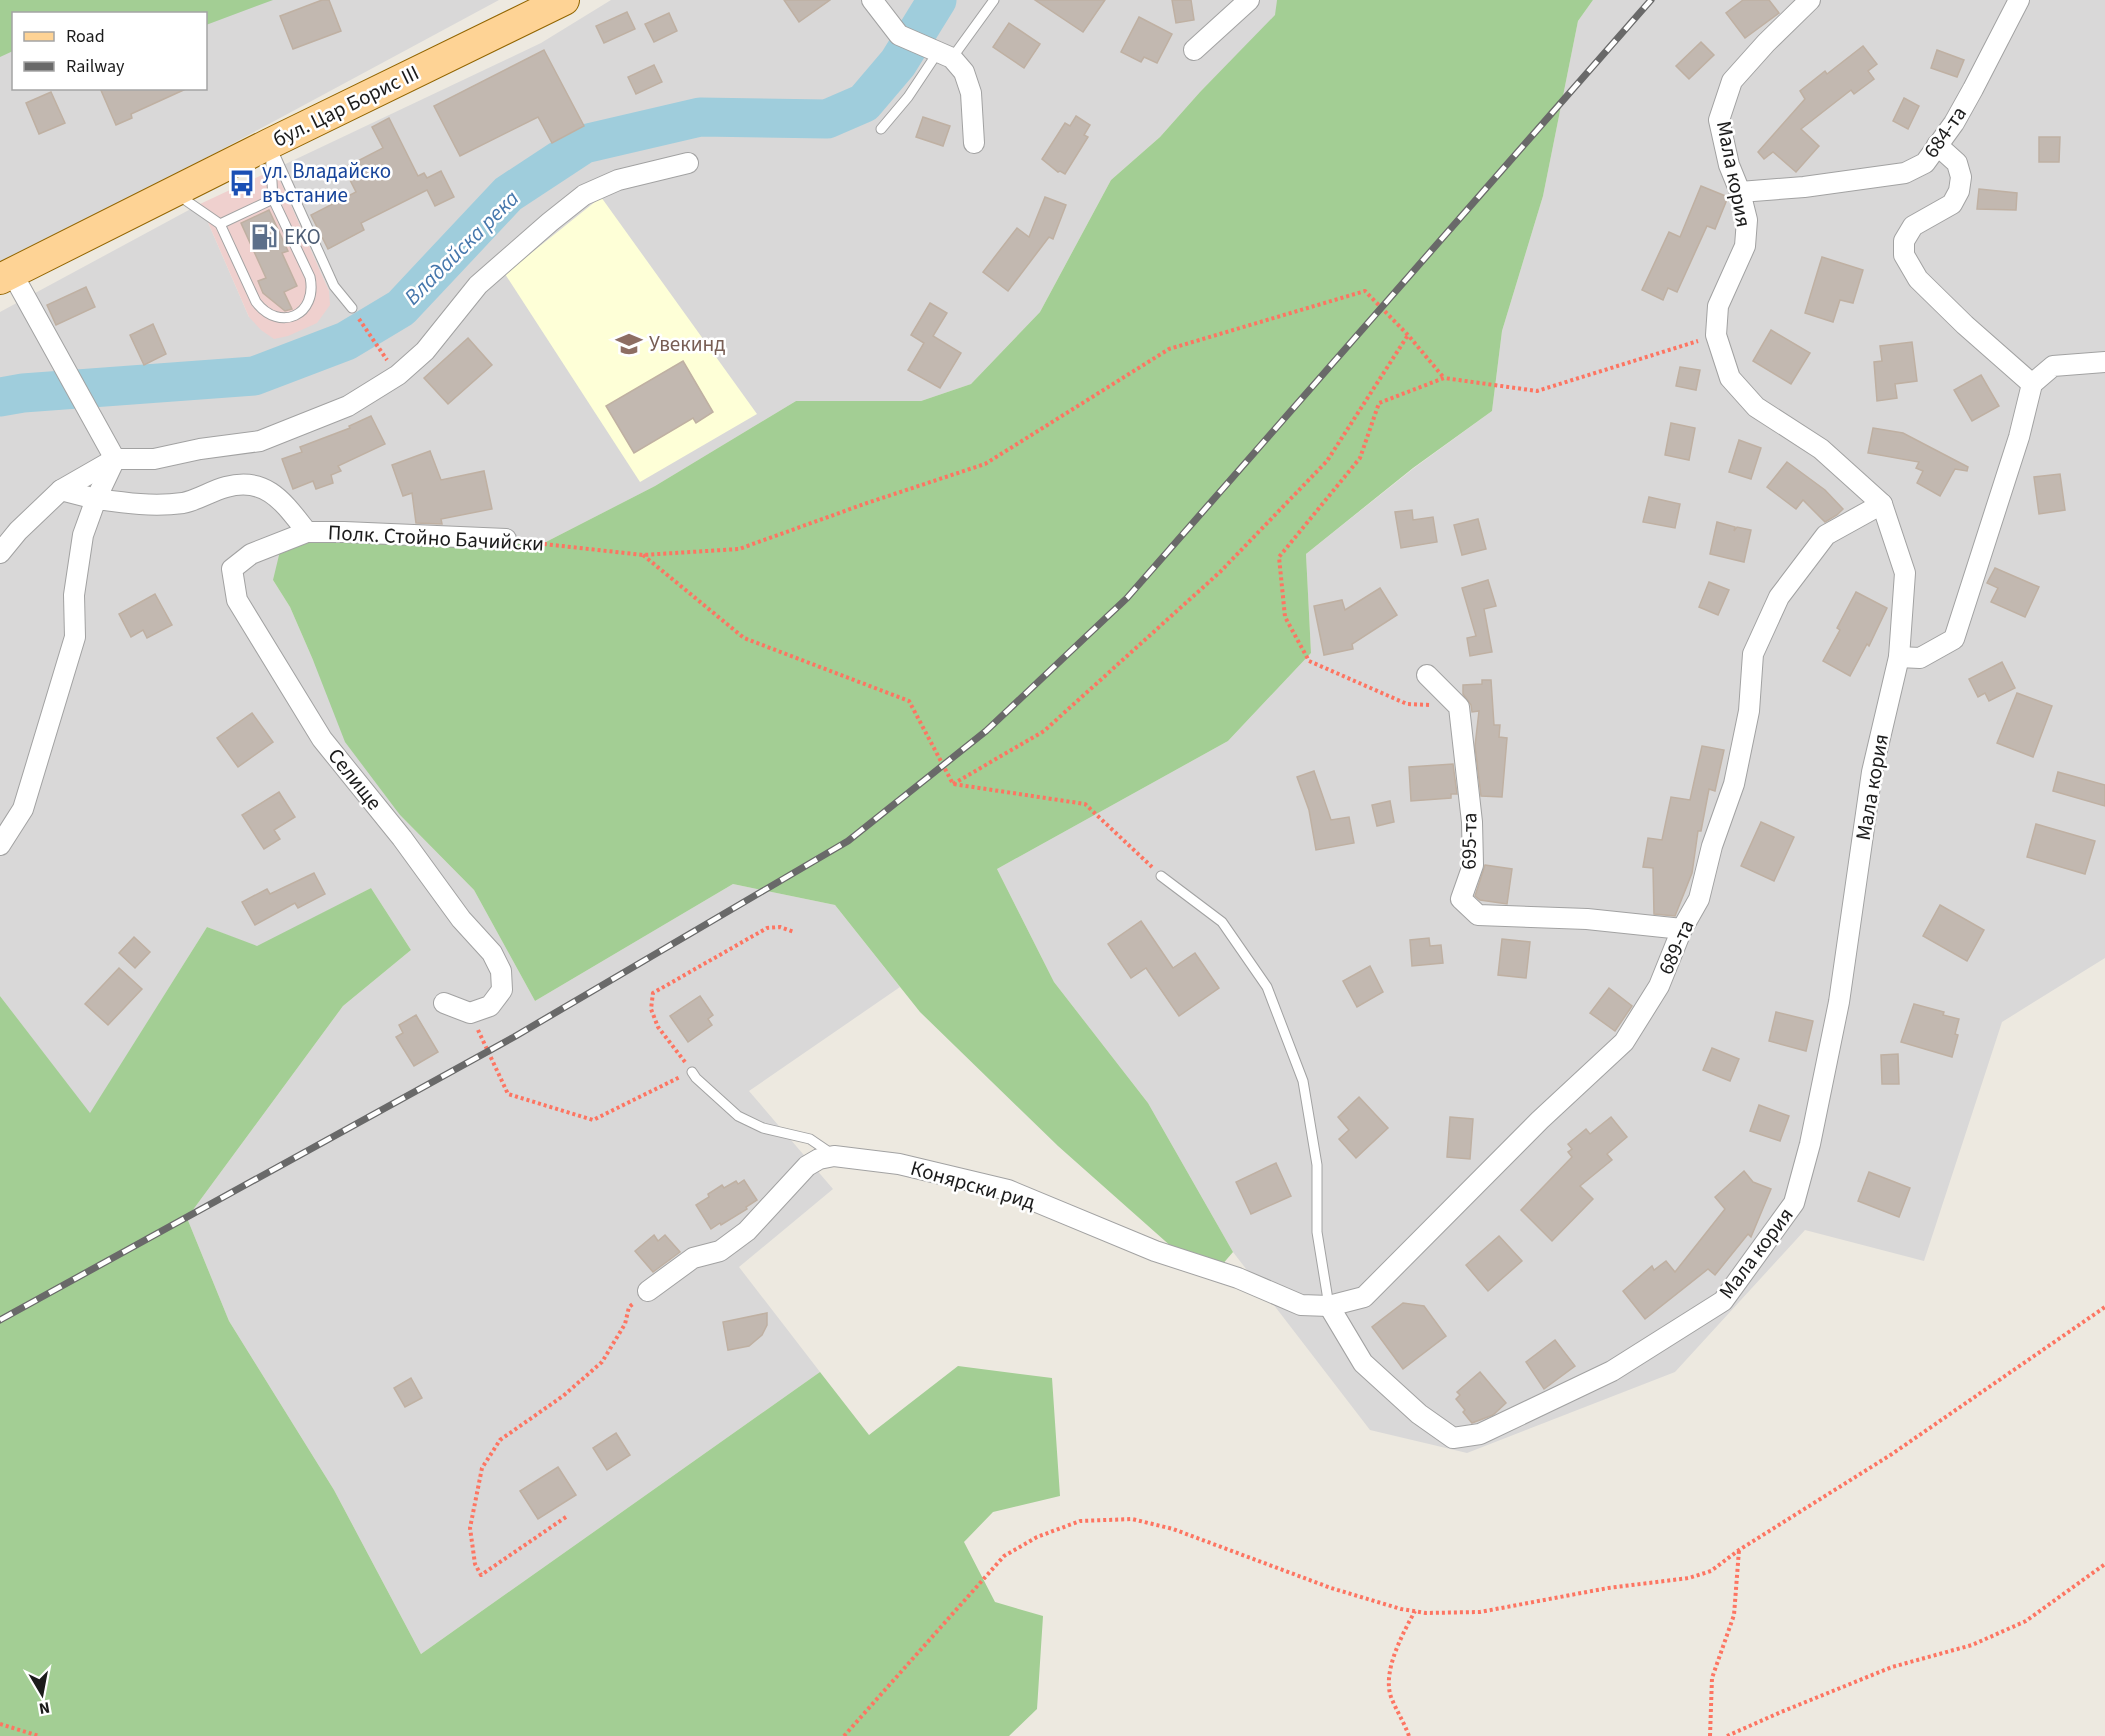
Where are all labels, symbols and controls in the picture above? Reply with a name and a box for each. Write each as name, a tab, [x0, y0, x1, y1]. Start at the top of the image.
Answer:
legend	[12, 12, 207, 90]
text: Road	[66, 24, 105, 49]
text: Railway	[66, 54, 125, 79]
street label: бул. Цар Борис III	[268, 58, 424, 154]
street label: 684-та	[1916, 100, 1974, 164]
street label: Мала кория	[1709, 118, 1759, 230]
place label: ул. Владайско въстание	[262, 156, 391, 210]
bus stop icon: ул. Владайско въстание	[227, 168, 257, 198]
water label: Владайска река	[397, 183, 526, 312]
fuel station icon: EKO	[249, 222, 279, 252]
place label: EKO	[284, 222, 321, 252]
school or university icon: Увекинд	[614, 329, 644, 359]
place label: Увекинд	[649, 329, 726, 359]
street label: Полк. Стойно Бачийски	[327, 517, 545, 559]
street label: Мала кория	[1848, 731, 1896, 843]
street label: Селище	[321, 742, 389, 816]
street label: 695-та	[1454, 812, 1484, 870]
street label: 689-та	[1651, 915, 1701, 979]
street label: Конярски рид	[907, 1153, 1039, 1217]
street label: Мала кория	[1712, 1201, 1800, 1305]
north arrow	[12, 1664, 72, 1724]
text: N	[37, 1696, 52, 1720]

